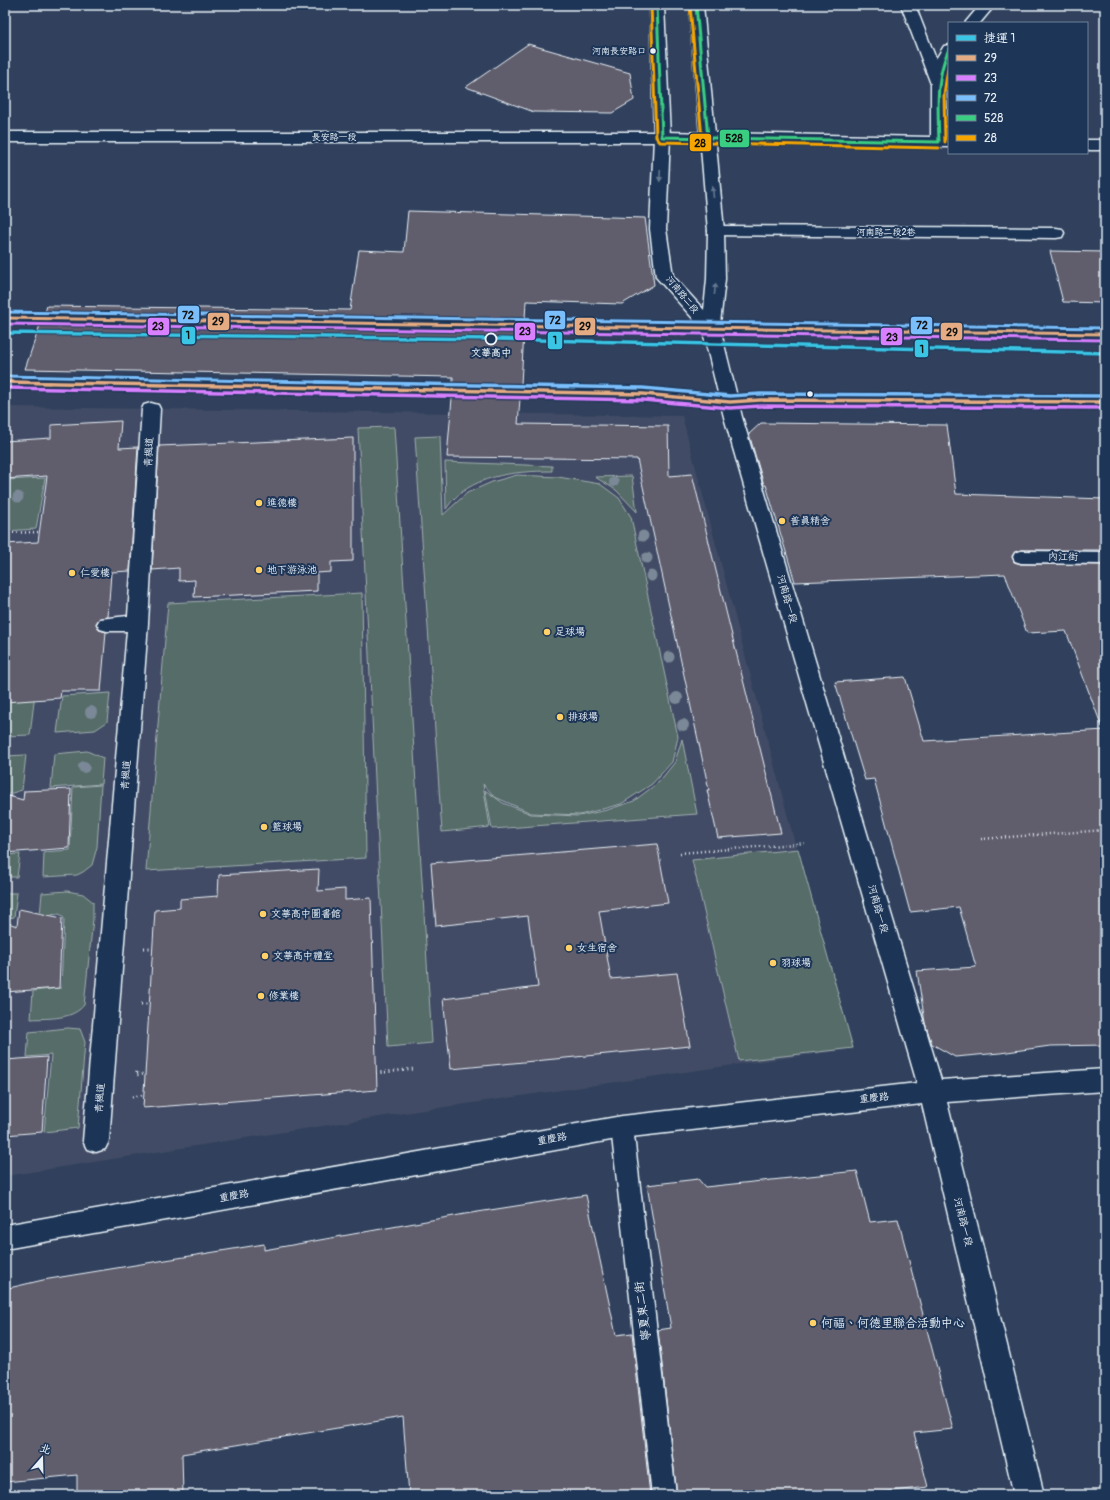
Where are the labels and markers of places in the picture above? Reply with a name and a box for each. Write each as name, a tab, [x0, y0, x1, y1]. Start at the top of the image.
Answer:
place label: 河南長安路口	[592, 46, 646, 57]
marker: 河南長安路口	[648, 46, 658, 56]
marker: 文華高中	[484, 332, 498, 346]
place label: 文華高中	[471, 347, 511, 359]
unlabelled marker	[805, 389, 815, 399]
place label: 進德樓	[267, 497, 297, 509]
marker: 進德樓	[254, 498, 264, 508]
place label: 普真精舍	[790, 515, 830, 527]
marker: 普真精舍	[777, 516, 787, 526]
place label: 地下游泳池	[267, 564, 317, 576]
marker: 地下游泳池	[254, 565, 264, 575]
place label: 仁愛樓	[80, 567, 110, 579]
marker: 仁愛樓	[67, 568, 77, 578]
place label: 足球場	[555, 626, 585, 638]
marker: 足球場	[542, 627, 552, 637]
place label: 排球場	[568, 711, 598, 723]
marker: 排球場	[555, 712, 565, 722]
place label: 籃球場	[272, 821, 302, 833]
marker: 籃球場	[259, 822, 269, 832]
place label: 文華高中圖書館	[271, 908, 341, 920]
marker: 文華高中圖書館	[258, 909, 268, 919]
place label: 女生宿舍	[577, 942, 617, 954]
marker: 女生宿舍	[564, 943, 574, 953]
place label: 文華高中禮堂	[273, 950, 333, 962]
marker: 文華高中禮堂	[260, 951, 270, 961]
place label: 羽球場	[781, 957, 811, 969]
marker: 羽球場	[768, 958, 778, 968]
place label: 修業樓	[269, 990, 299, 1002]
marker: 修業樓	[256, 991, 266, 1001]
place label: 何福、何德里聯合活動中心	[821, 1316, 965, 1331]
marker: 何福、何德里聯合活動中心	[808, 1318, 818, 1328]

